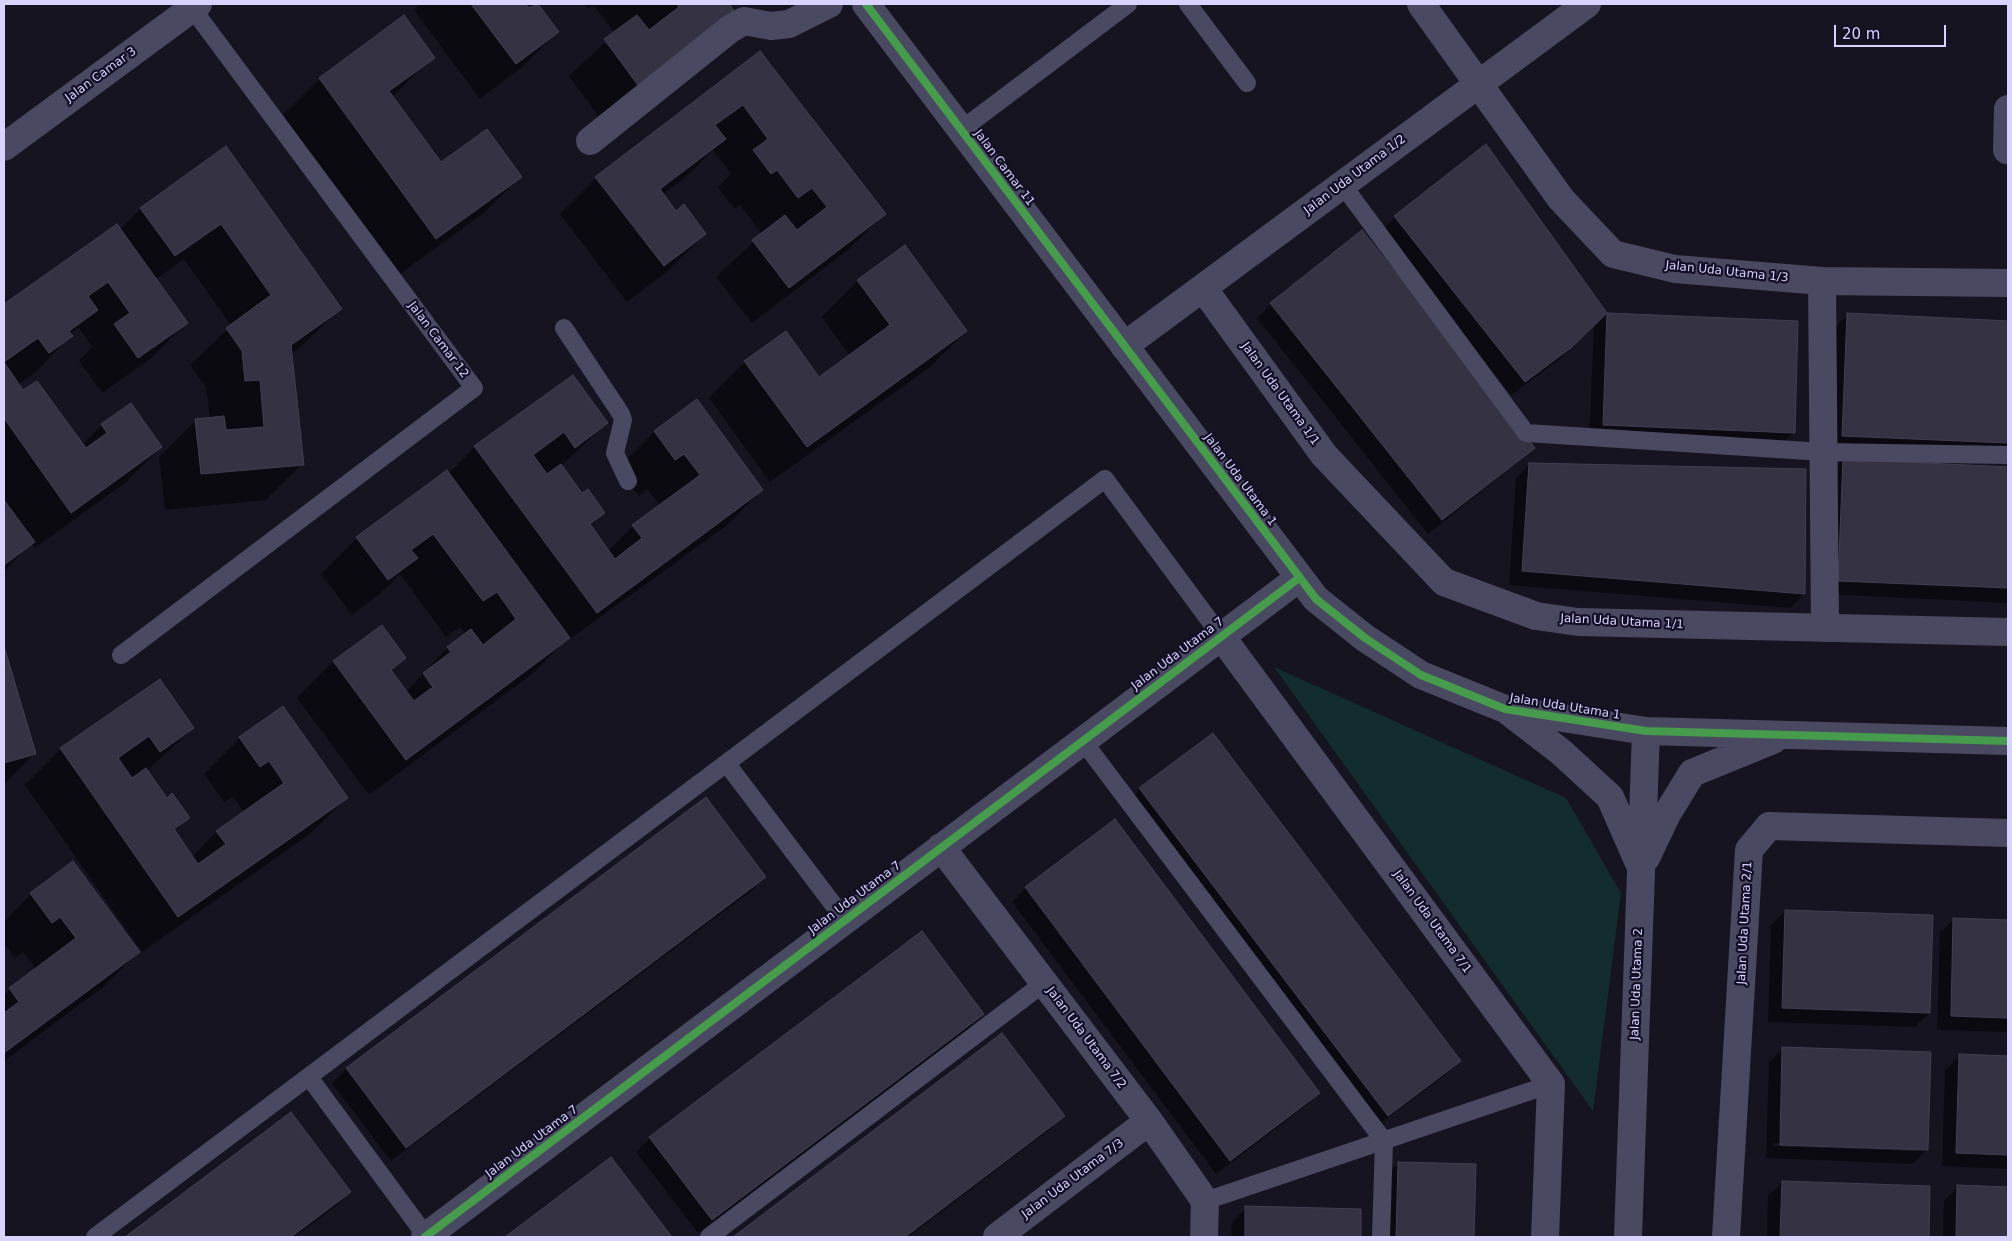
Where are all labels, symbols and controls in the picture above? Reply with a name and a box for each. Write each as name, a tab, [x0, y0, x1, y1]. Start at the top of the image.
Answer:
scale bar	[1837, 15, 1950, 47]
text: 20 m	[1842, 25, 1880, 43]
street label: Jalan Camar 3	[63, 44, 139, 106]
street label: Jalan Camar 11	[971, 127, 1037, 209]
street label: Jalan Uda Utama 1/2	[1301, 132, 1409, 218]
street label: Jalan Uda Utama 1/3	[1665, 258, 1789, 286]
street label: Jalan Camar 12	[405, 299, 471, 381]
street label: Jalan Uda Utama 1/1	[1238, 340, 1322, 448]
street label: Jalan Uda Utama 1	[1201, 431, 1279, 529]
street label: Jalan Uda Utama 1/1	[1560, 612, 1684, 632]
street label: Jalan Uda Utama 7	[1129, 615, 1227, 693]
street label: Jalan Uda Utama 1	[1509, 691, 1621, 723]
street label: Jalan Uda Utama 7	[806, 859, 904, 937]
street label: Jalan Uda Utama 2/1	[1735, 861, 1755, 985]
street label: Jalan Uda Utama 7/1	[1390, 868, 1474, 976]
street label: Jalan Uda Utama 2	[1628, 928, 1646, 1040]
street label: Jalan Uda Utama 7/2	[1043, 984, 1129, 1092]
street label: Jalan Uda Utama 7	[483, 1103, 581, 1181]
street label: Jalan Uda Utama 7/3	[1019, 1136, 1127, 1222]

